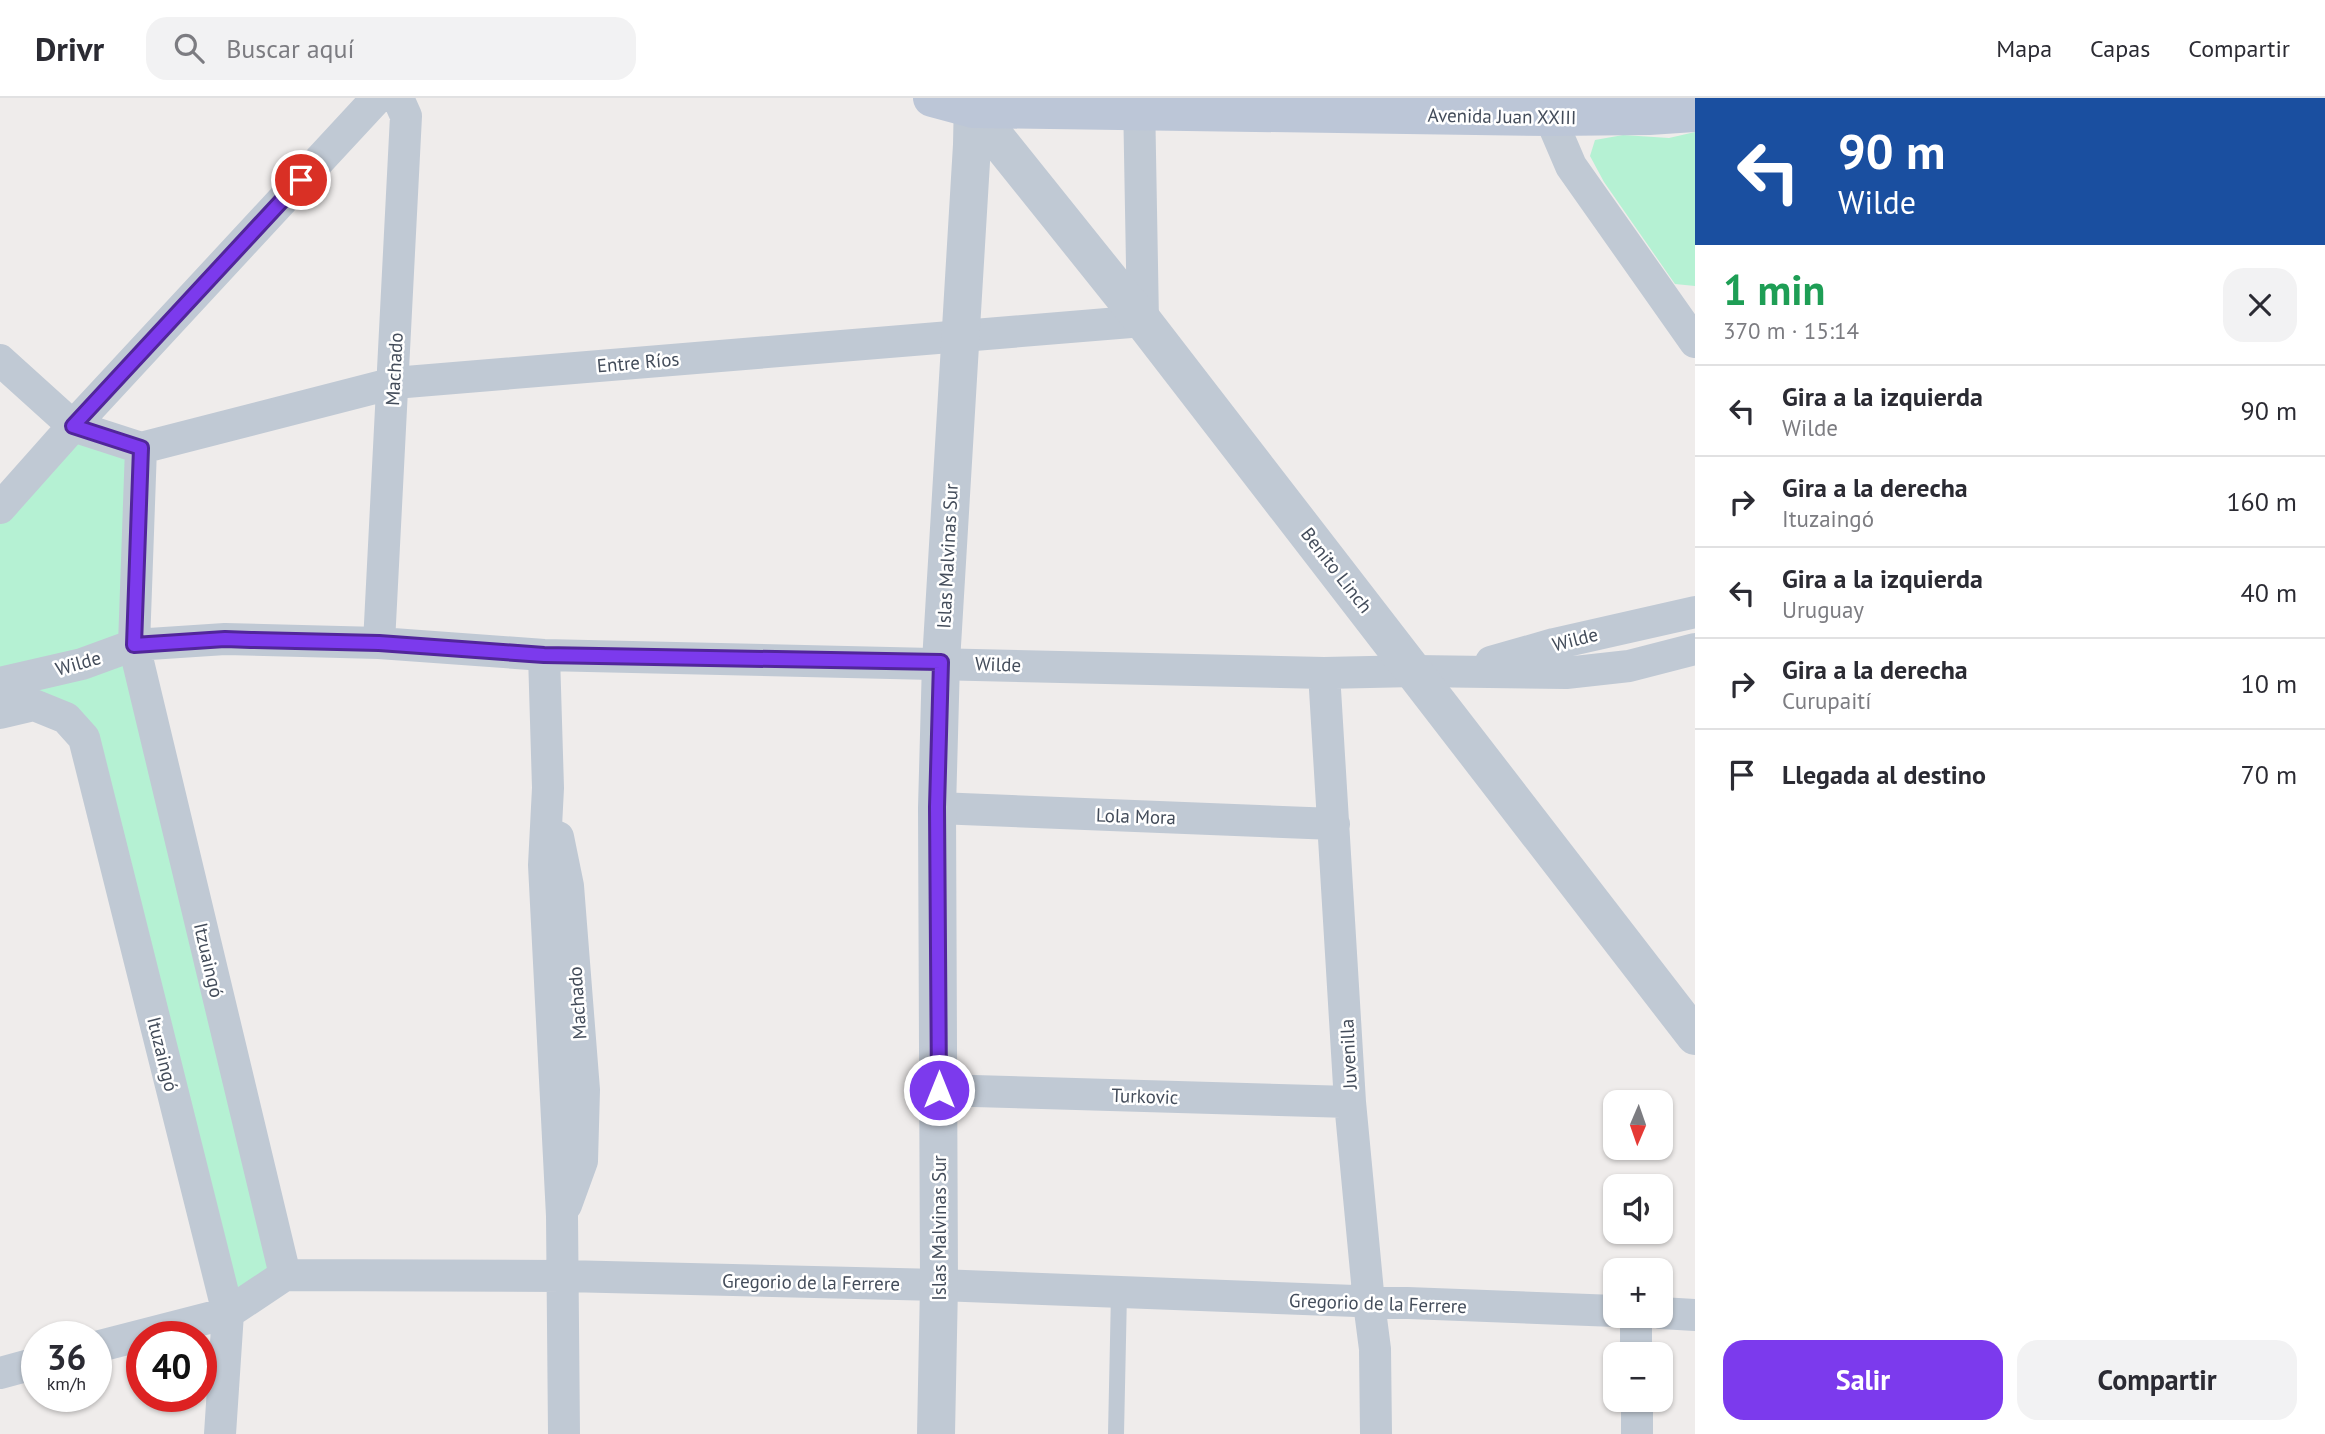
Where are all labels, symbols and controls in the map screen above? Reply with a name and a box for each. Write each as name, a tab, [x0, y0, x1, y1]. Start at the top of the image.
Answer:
search box	[146, 17, 636, 80]
text: Drivr	[35, 27, 104, 70]
icon: search	[170, 29, 208, 67]
text: Buscar aquí	[226, 32, 355, 65]
text: Mapa	[1996, 33, 2052, 64]
text: Capas	[2090, 33, 2150, 64]
text: Compartir	[2188, 33, 2290, 64]
street label: Avenida Juan XXIII	[1427, 103, 1577, 129]
text: 90 m	[1838, 119, 1945, 183]
icon: left	[1723, 126, 1814, 217]
pin	[271, 150, 331, 210]
icon: arrive	[282, 161, 320, 199]
text: Wilde	[1838, 181, 1916, 223]
text: 1 min	[1723, 262, 1825, 317]
button: close	[2223, 268, 2297, 342]
text: 370 m · 15:14	[1723, 316, 1859, 345]
street label: Machado	[380, 332, 408, 406]
street label: Entre Ríos	[596, 346, 680, 378]
text: Gira a la izquierda	[1782, 380, 1983, 413]
icon: left	[1723, 392, 1761, 430]
text: 90 m	[2241, 394, 2297, 427]
text: Wilde	[1782, 413, 1838, 442]
text: Gira a la derecha	[1782, 471, 1968, 504]
street label: Islas Malvinas Sur	[931, 482, 963, 629]
icon: right	[1723, 483, 1761, 521]
text: 160 m	[2226, 485, 2297, 518]
text: Ituzaingó	[1782, 504, 1874, 533]
street label: Benito Linch	[1296, 522, 1378, 618]
text: Gira a la izquierda	[1782, 562, 1983, 595]
icon: left	[1723, 574, 1761, 612]
text: 40 m	[2241, 576, 2297, 609]
text: Uruguay	[1782, 595, 1864, 624]
street label: Wilde	[1550, 622, 1600, 656]
street label: Wilde	[52, 645, 104, 681]
street label: Wilde	[974, 651, 1022, 677]
text: Gira a la derecha	[1782, 653, 1968, 686]
icon: right	[1723, 665, 1761, 703]
text: 10 m	[2241, 667, 2297, 700]
text: Curupaití	[1782, 686, 1871, 715]
icon: arrive	[1723, 756, 1761, 794]
text: Llegada al destino	[1782, 758, 1986, 791]
text: 70 m	[2241, 758, 2297, 791]
street label: Lola Mora	[1096, 803, 1176, 829]
street label: Itzuaingó	[189, 920, 229, 1000]
street label: Machado	[562, 966, 592, 1040]
street label: Ituzaingó	[142, 1014, 184, 1094]
street label: Juvenilla	[1334, 1018, 1362, 1091]
position arrow	[902, 1053, 976, 1127]
street label: Turkovic	[1111, 1083, 1179, 1109]
north arrow	[1603, 1090, 1673, 1160]
map controls	[1603, 1090, 1673, 1412]
street label: Islas Malvinas Sur	[927, 1155, 951, 1301]
button: sound	[1603, 1174, 1673, 1244]
button: +	[1603, 1258, 1673, 1328]
street label: Gregorio de la Ferrere	[722, 1268, 900, 1296]
street label: Gregorio de la Ferrere	[1289, 1288, 1467, 1318]
speed limit sign: 40	[126, 1321, 217, 1412]
text: 36	[47, 1334, 86, 1380]
button: Salir	[1723, 1340, 2003, 1420]
button: Compartir	[2017, 1340, 2297, 1420]
button: −	[1603, 1342, 1673, 1412]
text: km/h	[47, 1372, 86, 1395]

